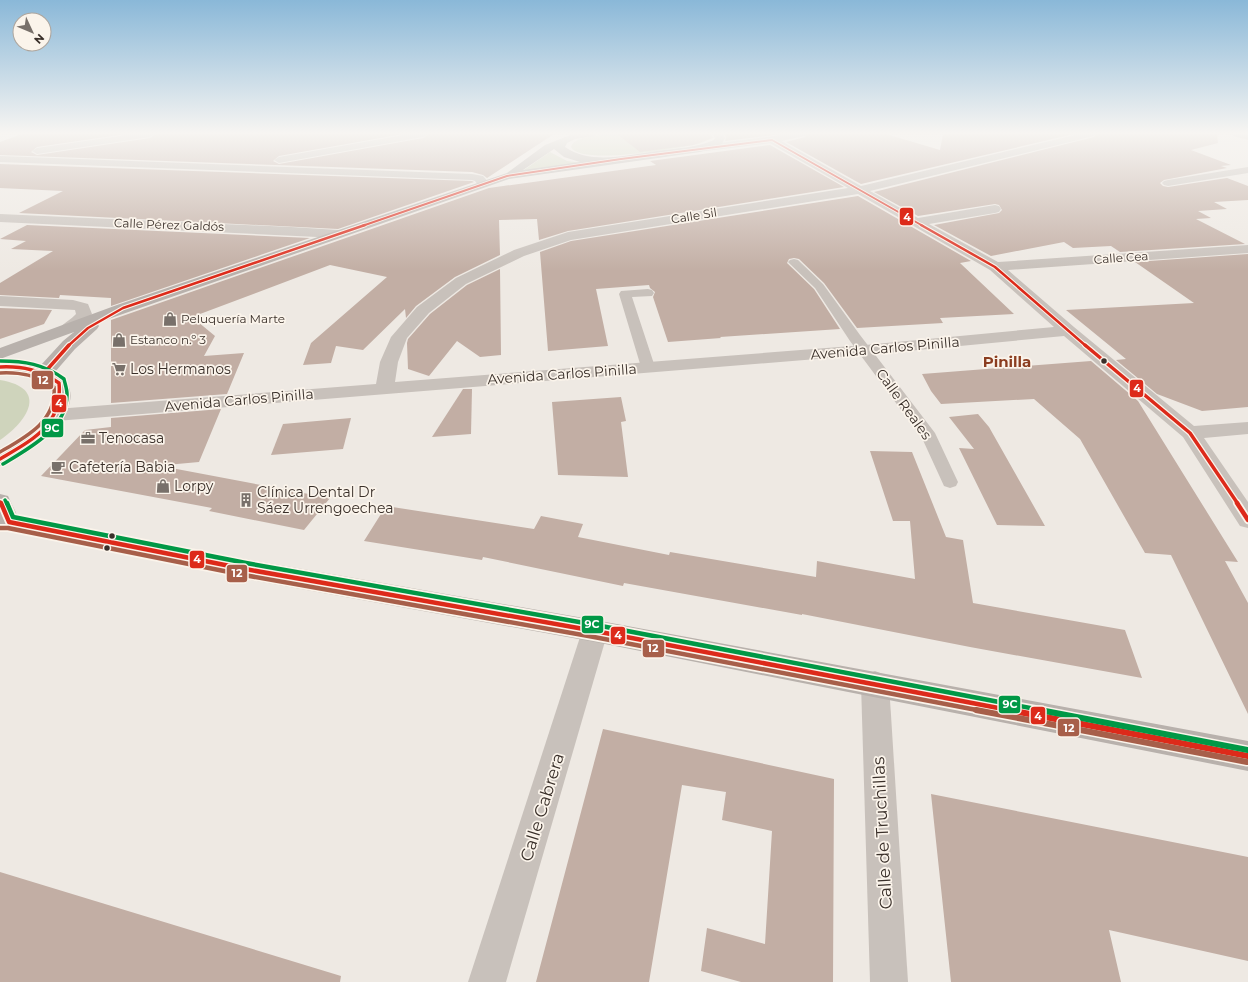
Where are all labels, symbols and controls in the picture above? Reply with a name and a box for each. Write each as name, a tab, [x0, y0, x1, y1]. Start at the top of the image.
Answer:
north arrow	[12, 12, 52, 52]
text: N	[31, 31, 47, 47]
street label: Calle Sil	[670, 204, 718, 227]
line badge: 4	[899, 207, 914, 226]
text: 4	[903, 210, 911, 224]
street label: Calle Pérez Galdós	[114, 215, 225, 234]
street label: Calle Cea	[1093, 248, 1149, 267]
shop icon: Peluquería Marte	[162, 311, 178, 327]
place label: Peluquería Marte	[181, 311, 285, 326]
shop icon: Estanco n.º 3	[111, 332, 127, 348]
place label: Estanco n.º 3	[130, 332, 206, 347]
street label: Avenida Carlos Pinilla	[810, 333, 960, 363]
district label: Pinilla	[983, 352, 1031, 371]
unlabelled marker	[1099, 356, 1109, 366]
place label: Los Hermanos	[130, 360, 231, 378]
street label: Avenida Carlos Pinilla	[487, 360, 637, 388]
supermarket icon: Los Hermanos	[111, 361, 127, 377]
street label: Calle Reales	[872, 365, 936, 443]
line badge: 12	[31, 370, 54, 390]
text: 12	[38, 373, 49, 387]
line badge: 4	[1129, 379, 1144, 398]
text: 4	[1133, 381, 1141, 395]
street label: Avenida Carlos Pinilla	[164, 385, 314, 415]
line badge: 4	[51, 394, 67, 413]
text: 4	[55, 396, 63, 410]
line badge: 9C	[41, 418, 64, 438]
text: 9C	[45, 421, 60, 435]
place label: Tenocasa	[99, 429, 164, 447]
office icon: Tenocasa	[80, 430, 96, 446]
place label: Cafetería Babia	[69, 458, 176, 476]
cafe icon: Cafetería Babia	[50, 459, 66, 475]
place label: Lorpy	[174, 477, 214, 495]
shop icon: Lorpy	[155, 478, 171, 494]
place label: Clínica Dental Dr Sáez Urrengoechea	[257, 483, 394, 517]
building icon: Clínica Dental Dr Sáez Urrengoechea	[238, 492, 254, 508]
unlabelled marker	[107, 531, 117, 541]
unlabelled marker	[102, 543, 112, 553]
line badge: 4	[189, 550, 205, 569]
text: 4	[193, 552, 201, 566]
line badge: 12	[226, 564, 248, 583]
text: 12	[232, 566, 243, 580]
line badge: 9C	[581, 615, 604, 634]
text: 9C	[585, 617, 600, 631]
line badge: 4	[610, 626, 626, 645]
text: 4	[614, 628, 622, 642]
line badge: 12	[642, 639, 665, 658]
text: 12	[648, 641, 659, 655]
line badge: 9C	[998, 695, 1021, 714]
text: 9C	[1003, 697, 1018, 711]
line badge: 4	[1030, 706, 1046, 725]
text: 4	[1034, 709, 1042, 723]
line badge: 12	[1057, 718, 1080, 737]
text: 12	[1064, 721, 1075, 735]
street label: Calle Cabrera	[516, 750, 568, 864]
street label: Calle de Truchillas	[868, 756, 896, 910]

